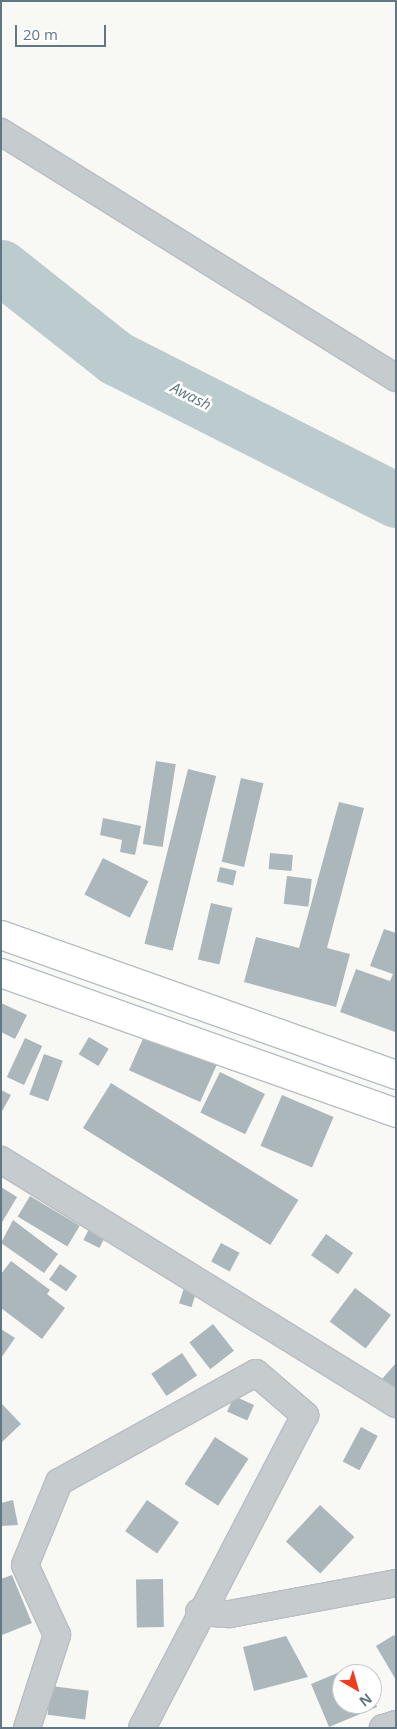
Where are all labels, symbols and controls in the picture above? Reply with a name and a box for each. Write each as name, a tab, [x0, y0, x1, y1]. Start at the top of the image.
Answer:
scale bar	[18, 15, 109, 47]
text: 20 m	[23, 24, 58, 44]
water label: Awash	[168, 378, 214, 414]
north arrow	[332, 1664, 382, 1714]
text: N	[356, 1689, 376, 1711]

